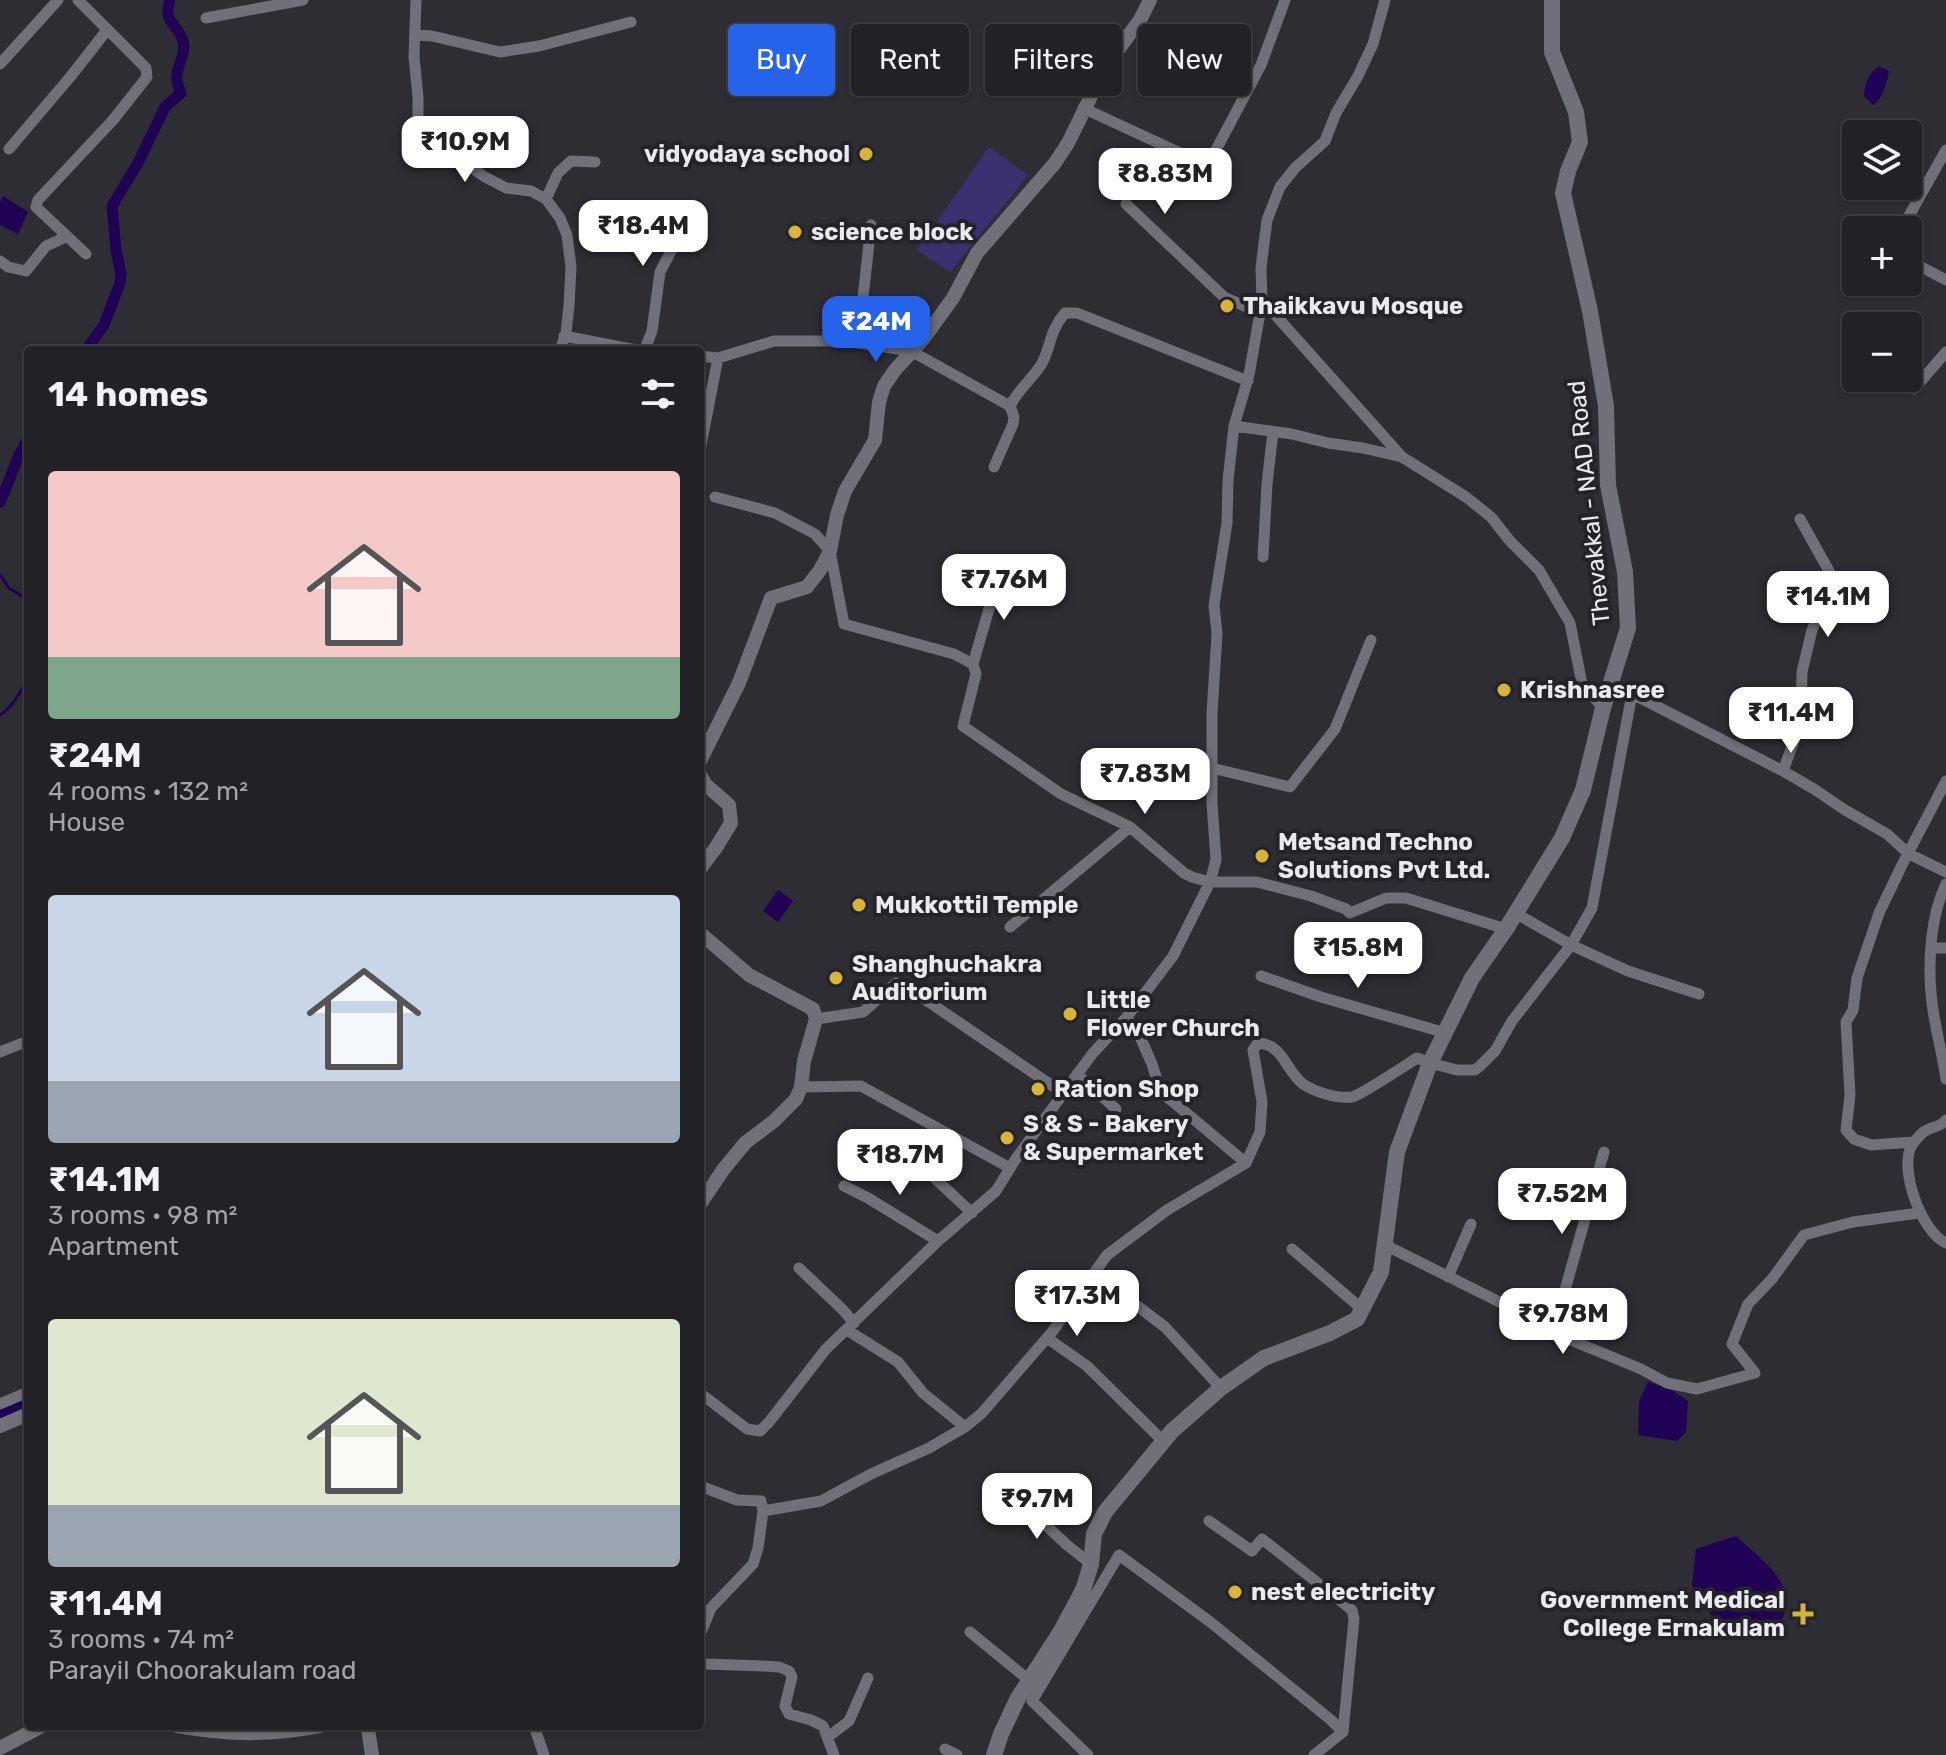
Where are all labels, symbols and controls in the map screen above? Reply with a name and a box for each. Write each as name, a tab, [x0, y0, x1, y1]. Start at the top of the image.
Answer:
chip: Buy	[728, 24, 835, 96]
chip: Rent	[851, 24, 969, 96]
chip: Filters	[985, 24, 1122, 96]
chip: New	[1138, 24, 1251, 96]
pin: ₹10.9M	[400, 116, 530, 184]
map controls	[1842, 120, 1922, 392]
button: layers	[1842, 120, 1922, 200]
text: ₹10.9M	[420, 126, 510, 157]
place label: vidyodaya school	[644, 140, 850, 168]
marker: vidyodaya school	[857, 145, 875, 163]
pin: ₹8.83M	[1100, 148, 1230, 216]
text: ₹8.83M	[1117, 158, 1213, 189]
pin: ₹18.4M	[578, 200, 708, 268]
text: ₹18.4M	[597, 210, 689, 241]
button: +	[1842, 216, 1922, 296]
place label: science block	[811, 218, 973, 246]
marker: science block	[786, 223, 804, 241]
place label: Thaikkavu Mosque	[1243, 292, 1463, 320]
pin: ₹24M	[829, 296, 923, 364]
marker: Thaikkavu Mosque	[1218, 297, 1236, 315]
text: ₹24M	[840, 306, 912, 337]
button: −	[1842, 312, 1922, 392]
icon: filters	[636, 372, 680, 416]
text: 14 homes	[48, 374, 208, 415]
street label: Thevakkal - NAD Road	[1562, 379, 1616, 627]
icon: home	[292, 523, 436, 667]
pin: ₹7.76M	[939, 554, 1069, 622]
text: ₹7.76M	[960, 564, 1048, 595]
pin: ₹14.1M	[1763, 571, 1893, 639]
text: ₹14.1M	[1785, 581, 1871, 612]
place label: Krishnasree	[1520, 676, 1665, 704]
marker: Krishnasree	[1495, 681, 1513, 699]
pin: ₹11.4M	[1726, 687, 1856, 755]
text: ₹11.4M	[1747, 697, 1835, 728]
text: ₹24M	[48, 735, 142, 776]
pin: ₹7.83M	[1080, 748, 1210, 816]
text: ₹7.83M	[1099, 758, 1191, 789]
text: 4 rooms · 132 m²	[48, 776, 248, 807]
text: House	[48, 807, 125, 838]
place label: Metsand Techno Solutions Pvt Ltd.	[1278, 828, 1490, 884]
marker: Metsand Techno Solutions Pvt Ltd.	[1253, 847, 1271, 865]
place label: Mukkottil Temple	[875, 891, 1079, 919]
marker: Mukkottil Temple	[850, 896, 868, 914]
pin: ₹15.8M	[1293, 922, 1423, 990]
text: ₹15.8M	[1312, 932, 1404, 963]
icon: home	[292, 947, 436, 1091]
place label: Shanghuchakra Auditorium	[852, 950, 1042, 1006]
marker: Shanghuchakra Auditorium	[827, 969, 845, 987]
place label: Little Flower Church	[1086, 986, 1260, 1042]
marker: Little Flower Church	[1061, 1005, 1079, 1023]
place label: Ration Shop	[1054, 1075, 1199, 1103]
marker: Ration Shop	[1029, 1080, 1047, 1098]
place label: S & S - Bakery & Supermarket	[1023, 1110, 1203, 1166]
pin: ₹18.7M	[835, 1129, 965, 1197]
marker: S & S - Bakery & Supermarket	[998, 1129, 1016, 1147]
text: ₹18.7M	[855, 1139, 945, 1170]
text: ₹14.1M	[48, 1159, 161, 1200]
pin: ₹7.52M	[1497, 1168, 1627, 1236]
text: ₹7.52M	[1516, 1178, 1608, 1209]
text: 3 rooms · 98 m²	[48, 1200, 237, 1231]
text: Apartment	[48, 1231, 179, 1262]
pin: ₹17.3M	[1012, 1270, 1142, 1338]
text: ₹17.3M	[1033, 1280, 1121, 1311]
pin: ₹9.78M	[1498, 1288, 1628, 1356]
text: ₹9.78M	[1517, 1298, 1609, 1329]
icon: home	[292, 1371, 436, 1515]
pin: ₹9.7M	[981, 1473, 1093, 1541]
text: ₹9.7M	[1000, 1483, 1074, 1514]
place label: nest electricity	[1251, 1578, 1435, 1606]
text: ₹11.4M	[48, 1583, 163, 1624]
marker: nest electricity	[1226, 1583, 1244, 1601]
place label: Government Medical College Ernakulam	[1540, 1586, 1785, 1642]
marker: Government Medical College Ernakulam	[1792, 1603, 1814, 1625]
text: 3 rooms · 74 m²	[48, 1624, 234, 1655]
text: Parayil Choorakulam road	[48, 1655, 356, 1686]

